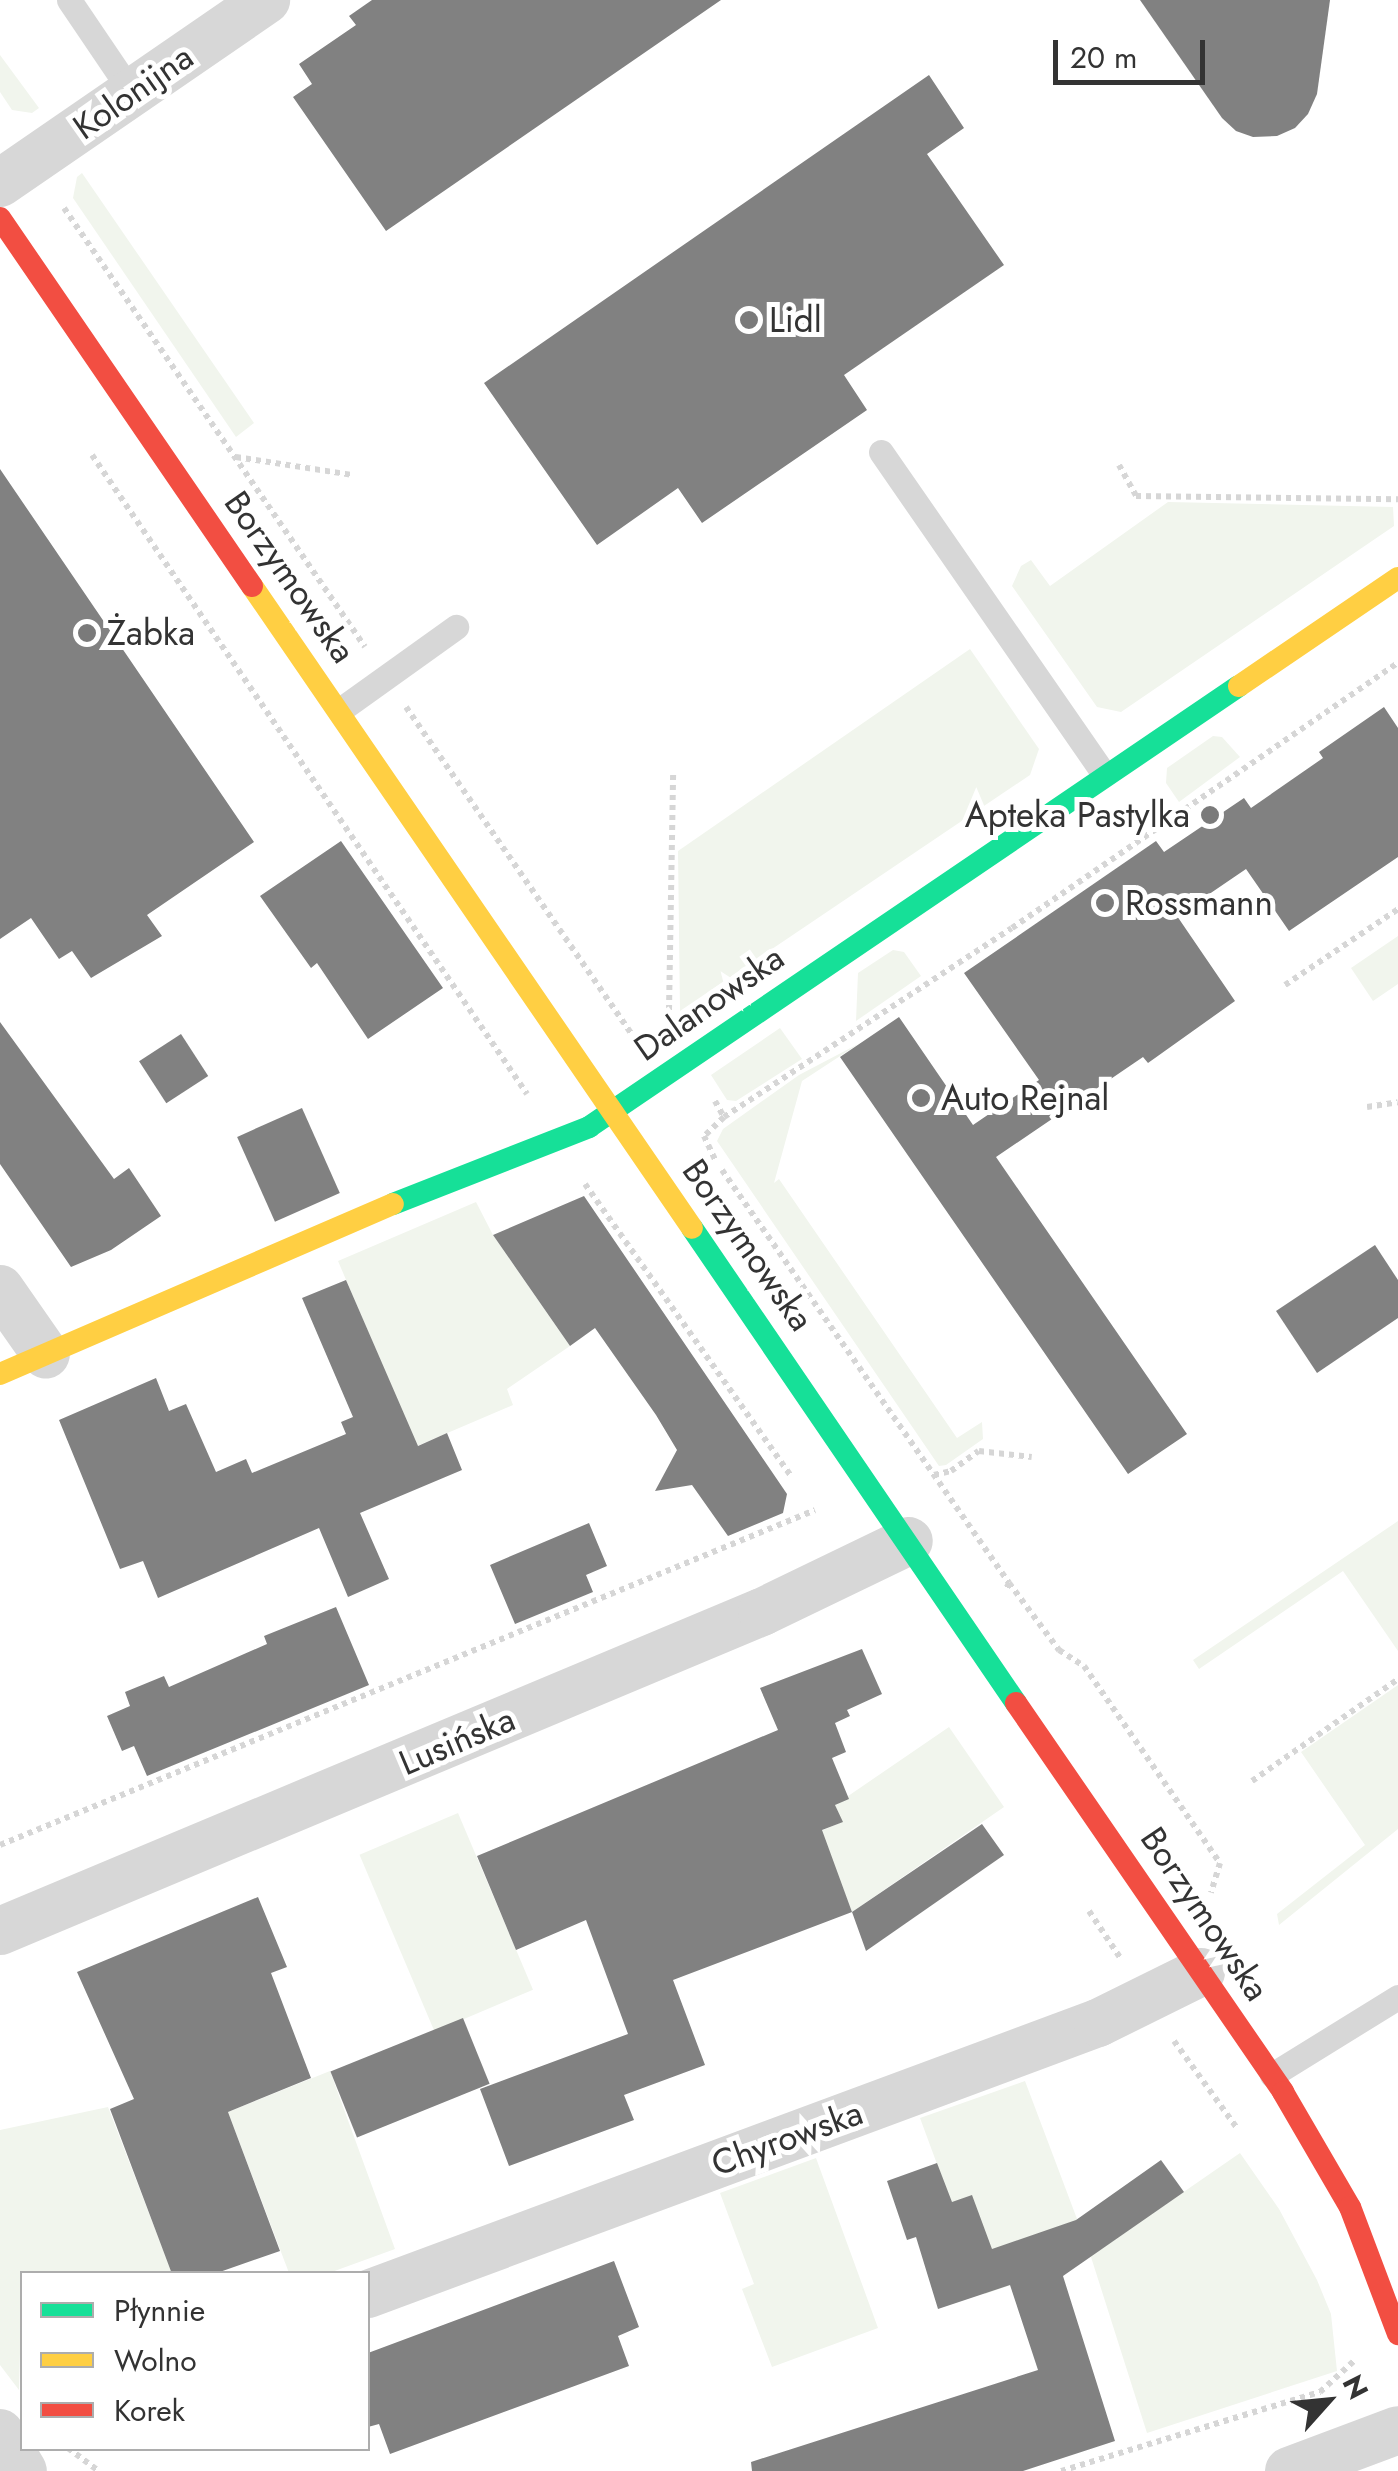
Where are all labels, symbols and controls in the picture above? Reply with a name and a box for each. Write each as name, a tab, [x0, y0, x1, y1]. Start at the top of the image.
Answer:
scale bar	[1058, 20, 1210, 82]
street label: Kolonijna	[65, 36, 201, 148]
text: 20 m	[1070, 36, 1137, 79]
place label: Lidl	[769, 299, 822, 341]
marker: Lidl	[738, 309, 760, 331]
street label: Borzymowska	[216, 483, 364, 671]
place label: Żabka	[107, 612, 195, 654]
marker: Żabka	[76, 622, 98, 644]
place label: Apteka Pastylka	[965, 794, 1190, 836]
marker: Apteka Pastylka	[1199, 804, 1221, 826]
place label: Rossmann	[1125, 882, 1273, 924]
marker: Rossmann	[1094, 892, 1116, 914]
street label: Dalanowska	[626, 936, 792, 1070]
place label: Auto Rejnal	[941, 1077, 1109, 1119]
marker: Auto Rejnal	[910, 1087, 932, 1109]
street label: Borzymowska	[674, 1151, 822, 1339]
street label: Lusińska	[393, 1698, 521, 1784]
street label: Borzymowska	[1132, 1819, 1278, 2009]
street label: Chyrowska	[706, 2091, 868, 2185]
legend	[20, 2271, 370, 2451]
text: Płynnie	[114, 2289, 205, 2332]
text: Wolno	[114, 2339, 197, 2382]
north arrow	[1278, 2351, 1378, 2451]
text: N	[1332, 2368, 1378, 2406]
text: Korek	[114, 2389, 185, 2432]

